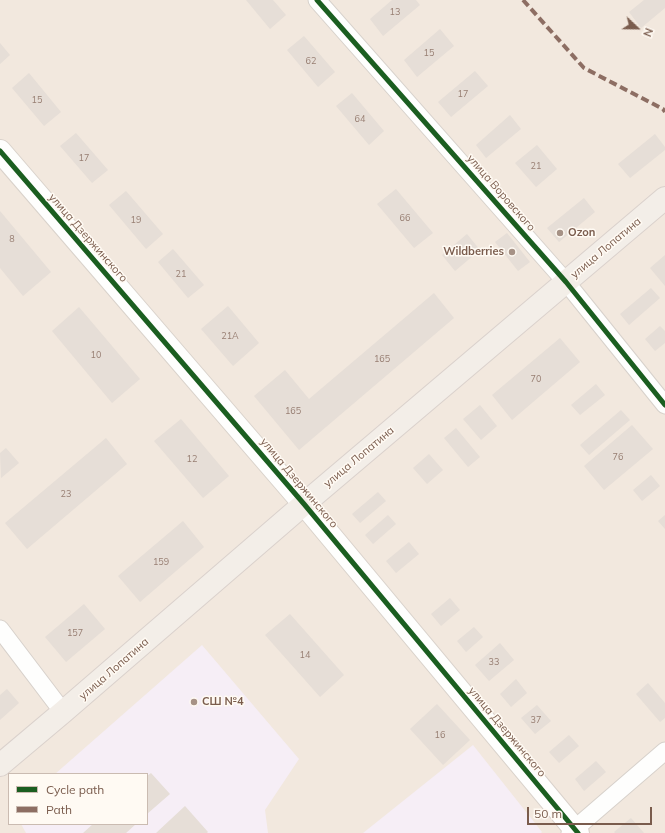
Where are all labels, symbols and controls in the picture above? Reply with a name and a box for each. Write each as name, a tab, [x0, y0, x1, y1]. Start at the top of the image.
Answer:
house number: 13	[390, 7, 400, 17]
north arrow	[617, 8, 657, 48]
text: N	[640, 26, 656, 39]
house number: 15	[424, 48, 434, 58]
house number: 62	[306, 56, 316, 66]
house number: 17	[458, 89, 468, 99]
house number: 15	[32, 95, 42, 105]
house number: 64	[355, 114, 365, 124]
street label: улица Воровского	[464, 152, 538, 234]
house number: 17	[79, 153, 89, 163]
house number: 21	[531, 161, 541, 171]
street label: улица Дзержинского	[46, 191, 130, 285]
house number: 66	[400, 213, 410, 223]
house number: 19	[131, 215, 141, 225]
street label: улица Лопатина	[568, 215, 644, 281]
place label: Ozon	[568, 226, 595, 240]
marker: Ozon	[555, 228, 565, 238]
house number: 8	[9, 234, 15, 244]
place label: Wildberries	[443, 245, 504, 259]
marker: Wildberries	[507, 247, 517, 257]
house number: 21	[176, 269, 186, 279]
house number: 21А	[221, 331, 239, 341]
house number: 10	[91, 350, 101, 360]
house number: 165	[374, 354, 390, 364]
house number: 70	[531, 374, 541, 384]
house number: 165	[285, 406, 301, 416]
street label: улица Лопатина	[321, 424, 397, 490]
street label: улица Дзержинского	[258, 435, 340, 531]
house number: 76	[613, 452, 623, 462]
house number: 12	[187, 454, 197, 464]
house number: 23	[61, 489, 71, 499]
house number: 159	[153, 557, 169, 567]
house number: 157	[67, 628, 83, 638]
street label: улица Лопатина	[77, 635, 151, 703]
house number: 14	[300, 650, 310, 660]
house number: 33	[489, 657, 499, 667]
street label: улица Дзержинского	[466, 684, 548, 780]
place label: СШ №4	[202, 695, 243, 709]
marker: СШ №4	[189, 697, 199, 707]
house number: 37	[531, 715, 541, 725]
house number: 16	[435, 730, 445, 740]
legend	[8, 773, 148, 825]
text: Cycle path	[46, 782, 104, 797]
scale bar	[529, 799, 654, 825]
text: Path	[46, 802, 72, 817]
text: 50 m	[534, 806, 562, 821]

